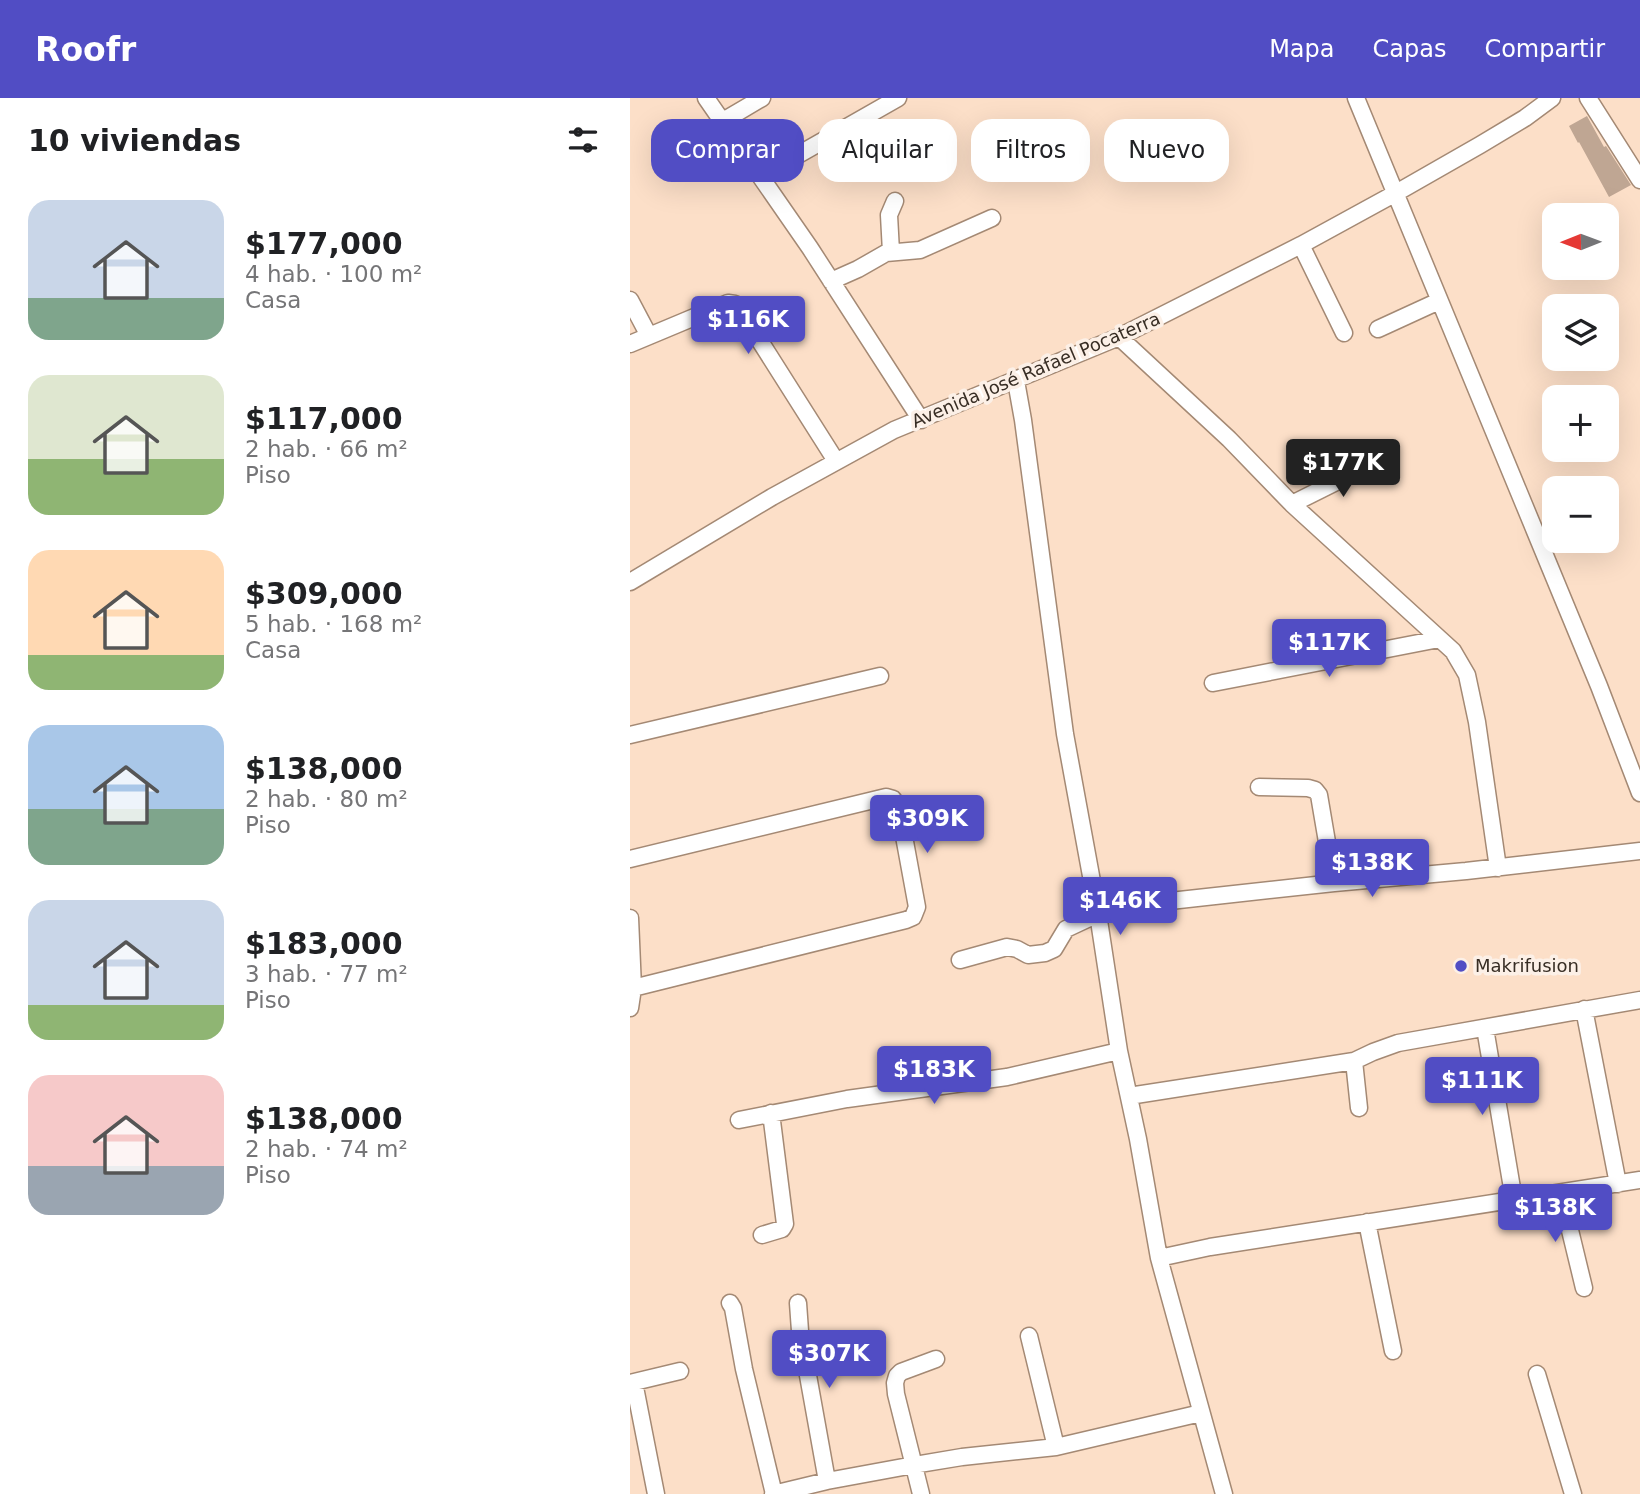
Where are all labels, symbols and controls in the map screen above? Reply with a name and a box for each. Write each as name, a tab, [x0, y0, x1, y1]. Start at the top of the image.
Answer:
text: Roofr	[35, 30, 136, 69]
text: Mapa	[1269, 35, 1335, 63]
text: Capas	[1373, 35, 1446, 63]
text: Compartir	[1484, 35, 1605, 63]
chip: Comprar	[651, 119, 804, 182]
chip: Alquilar	[818, 119, 957, 182]
chip: Filtros	[971, 119, 1090, 182]
chip: Nuevo	[1104, 119, 1229, 182]
icon: filters	[564, 121, 602, 159]
text: 10 viviendas	[28, 123, 241, 158]
north arrow	[1542, 203, 1619, 280]
map controls	[1542, 203, 1619, 553]
text: $177,000	[245, 226, 403, 261]
icon: home	[84, 228, 168, 312]
text: 4 hab. · 100 m²	[245, 261, 422, 287]
text: Casa	[245, 287, 301, 313]
button: layers	[1542, 294, 1619, 371]
pin: $116K	[699, 296, 797, 356]
text: $116K	[707, 306, 789, 332]
street label: Avenida José Rafael Pocaterra	[908, 307, 1163, 432]
button: +	[1542, 385, 1619, 462]
text: $117,000	[245, 401, 403, 436]
icon: home	[84, 403, 168, 487]
text: 2 hab. · 66 m²	[245, 436, 408, 462]
pin: $177K	[1294, 440, 1392, 499]
text: $177K	[1302, 449, 1384, 475]
text: Piso	[245, 462, 291, 488]
button: −	[1542, 476, 1619, 553]
text: $309,000	[245, 576, 403, 611]
icon: home	[84, 578, 168, 662]
text: 5 hab. · 168 m²	[245, 611, 422, 637]
pin: $117K	[1280, 620, 1378, 679]
text: $117K	[1288, 629, 1370, 655]
text: Casa	[245, 637, 301, 663]
text: $138,000	[245, 751, 403, 786]
icon: home	[84, 753, 168, 837]
text: 2 hab. · 80 m²	[245, 786, 408, 812]
pin: $309K	[878, 796, 976, 855]
text: $309K	[886, 805, 968, 831]
text: Piso	[245, 812, 291, 838]
pin: $138K	[1323, 840, 1421, 899]
text: $138K	[1331, 849, 1413, 875]
pin: $146K	[1071, 878, 1169, 937]
text: $146K	[1079, 887, 1161, 913]
text: $183,000	[245, 926, 403, 961]
icon: home	[84, 928, 168, 1012]
place label: Makrifusion	[1475, 955, 1579, 976]
marker: Makrifusion	[1453, 958, 1469, 974]
text: 3 hab. · 77 m²	[245, 961, 408, 987]
text: Piso	[245, 987, 291, 1013]
pin: $183K	[885, 1046, 983, 1106]
text: $183K	[893, 1056, 975, 1082]
pin: $111K	[1433, 1058, 1531, 1117]
text: $111K	[1441, 1067, 1523, 1093]
text: $138,000	[245, 1101, 403, 1136]
icon: home	[84, 1103, 168, 1187]
text: 2 hab. · 74 m²	[245, 1136, 408, 1162]
text: Piso	[245, 1162, 291, 1188]
pin: $138K	[1506, 1184, 1604, 1244]
text: $138K	[1514, 1194, 1596, 1220]
pin: $307K	[780, 1330, 878, 1390]
text: $307K	[788, 1340, 870, 1366]

